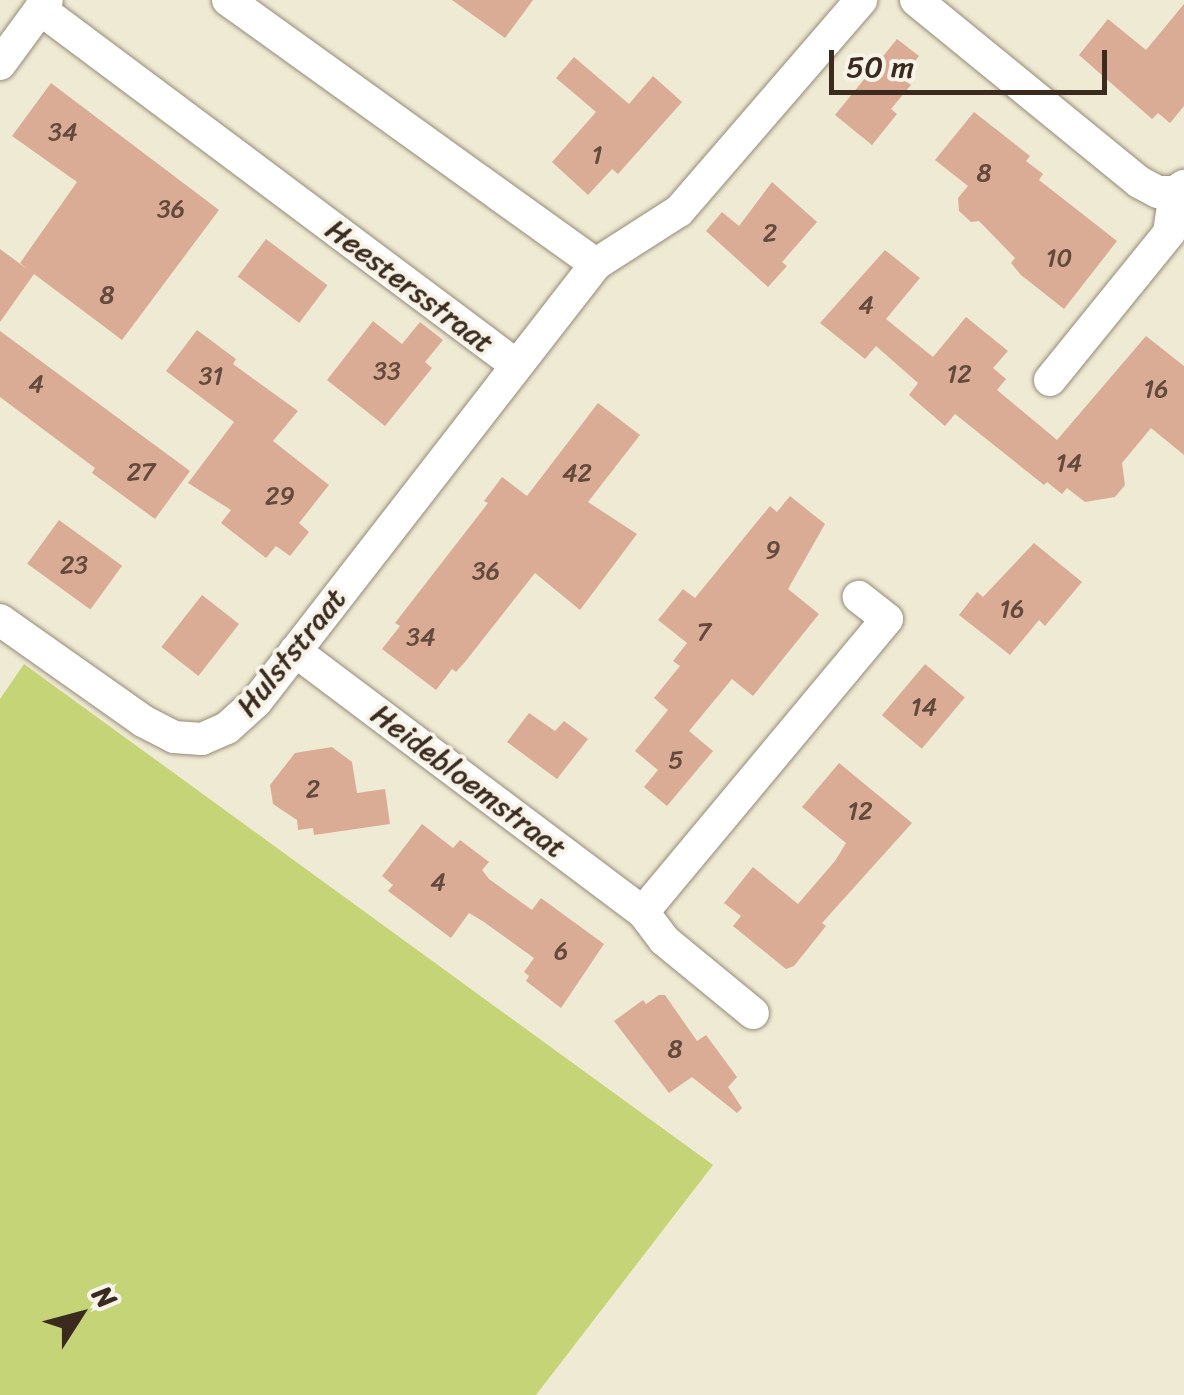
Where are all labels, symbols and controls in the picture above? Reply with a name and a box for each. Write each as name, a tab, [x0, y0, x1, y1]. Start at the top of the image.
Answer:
scale bar	[834, 30, 1112, 92]
text: 50 m	[846, 40, 914, 94]
house number: 34	[48, 117, 78, 147]
house number: 1	[592, 140, 602, 170]
house number: 8	[976, 158, 992, 188]
house number: 36	[157, 194, 185, 224]
street label: Heestersstraat	[319, 211, 501, 361]
house number: 2	[763, 218, 777, 248]
house number: 10	[1046, 243, 1072, 273]
house number: 8	[99, 280, 115, 310]
house number: 4	[858, 290, 874, 320]
house number: 33	[373, 356, 401, 386]
house number: 12	[946, 359, 972, 389]
house number: 31	[199, 361, 223, 391]
house number: 4	[28, 369, 44, 399]
house number: 16	[1144, 374, 1168, 404]
house number: 14	[1056, 448, 1082, 478]
house number: 27	[127, 457, 155, 487]
house number: 42	[562, 458, 592, 488]
house number: 29	[265, 481, 295, 511]
house number: 9	[765, 535, 781, 565]
house number: 23	[60, 550, 88, 580]
house number: 36	[472, 556, 500, 586]
street label: Hulststraat	[228, 581, 354, 723]
house number: 16	[1000, 594, 1024, 624]
house number: 7	[697, 617, 711, 647]
house number: 34	[406, 622, 436, 652]
house number: 14	[911, 692, 937, 722]
street label: Heidebloemstraat	[364, 696, 574, 866]
house number: 5	[668, 745, 684, 775]
house number: 2	[306, 774, 320, 804]
house number: 12	[847, 796, 873, 826]
house number: 4	[430, 867, 446, 897]
house number: 6	[554, 936, 568, 966]
house number: 8	[667, 1034, 683, 1064]
north arrow	[30, 1265, 130, 1365]
text: N	[79, 1275, 130, 1319]

